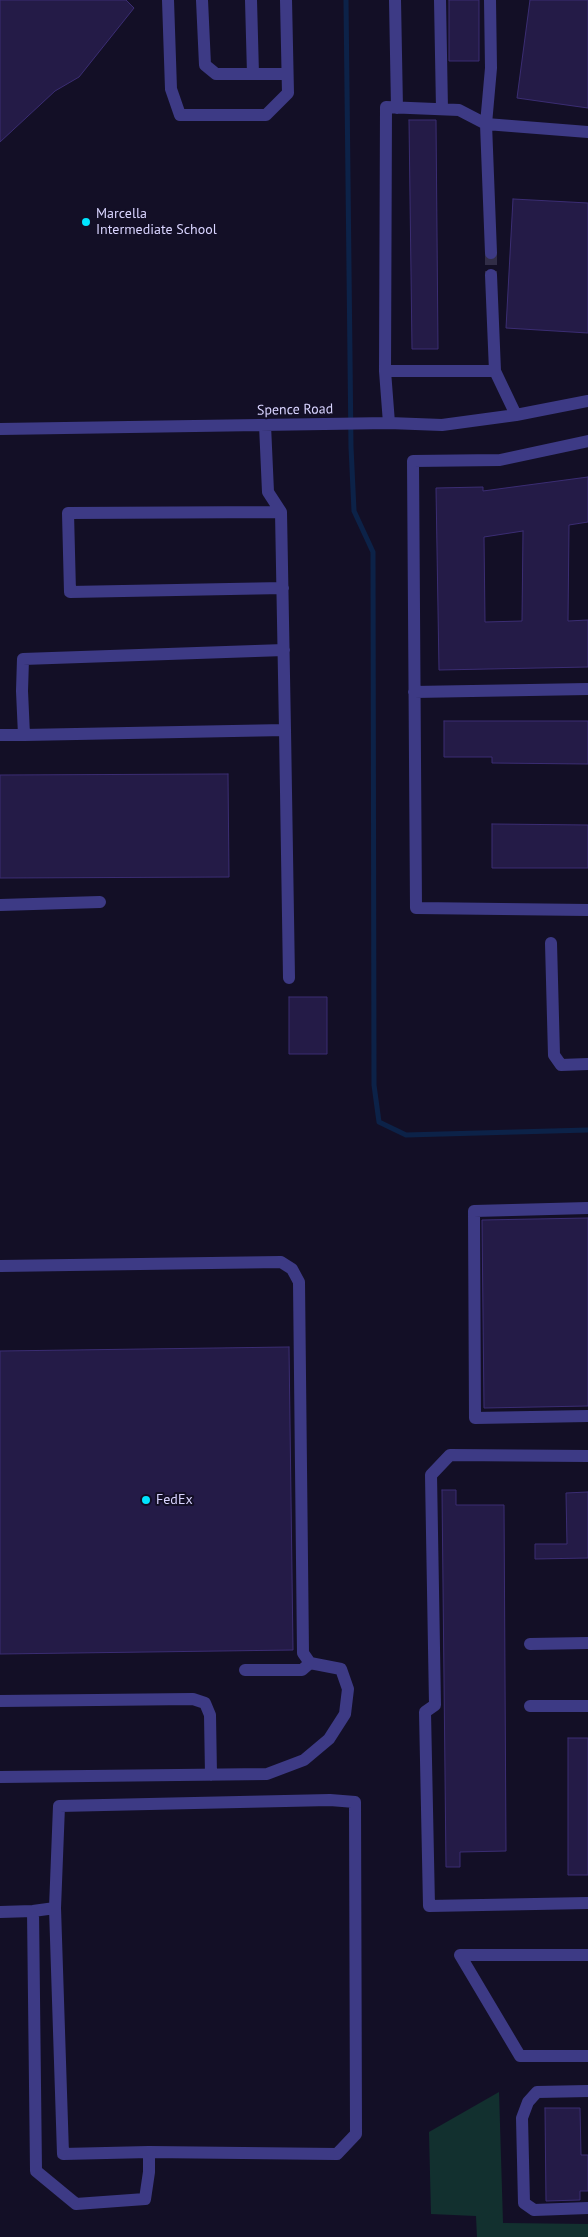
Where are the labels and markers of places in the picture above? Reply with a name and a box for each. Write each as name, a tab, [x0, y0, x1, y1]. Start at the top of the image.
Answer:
place label: Marcella Intermediate School	[96, 206, 217, 238]
marker: Marcella Intermediate School	[80, 216, 92, 228]
place label: FedEx	[156, 1492, 193, 1508]
marker: FedEx	[140, 1494, 152, 1506]

